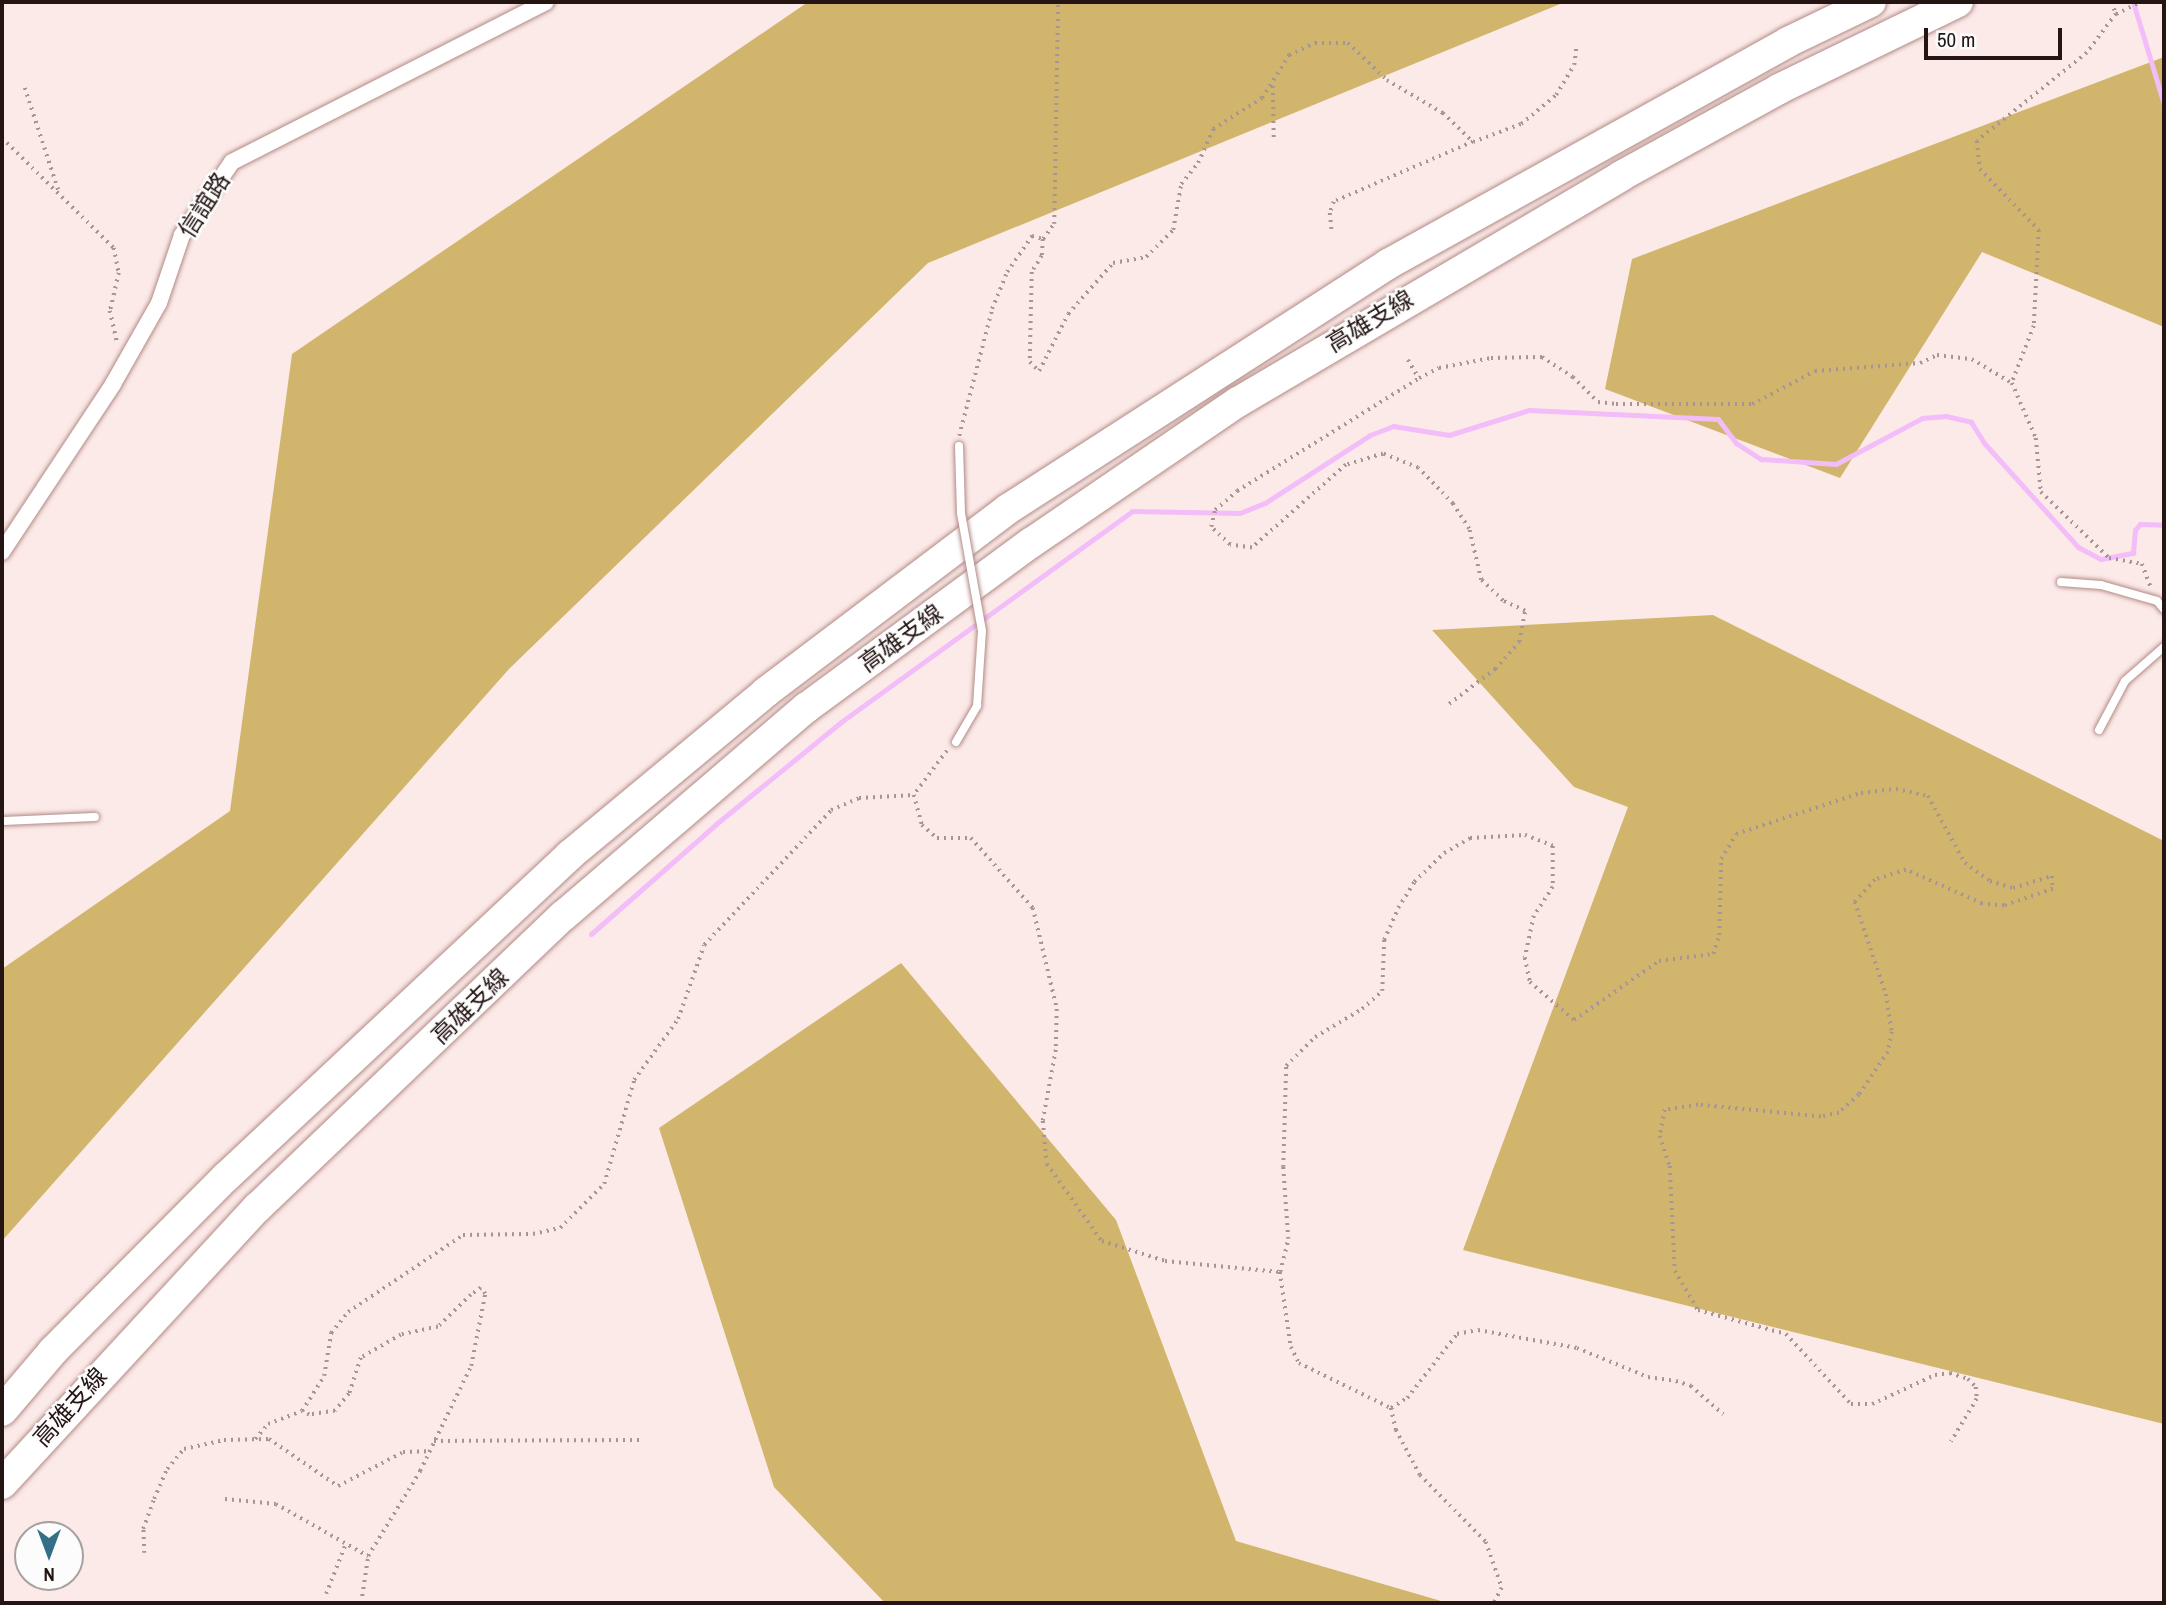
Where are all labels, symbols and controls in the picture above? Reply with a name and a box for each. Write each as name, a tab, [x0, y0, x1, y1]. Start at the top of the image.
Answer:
scale bar	[1928, 14, 2066, 58]
text: 50 m	[1937, 25, 1975, 54]
street label: 信誼路	[172, 167, 236, 243]
street label: 高雄支線	[1321, 284, 1419, 358]
street label: 高雄支線	[854, 598, 948, 678]
street label: 高雄支線	[425, 962, 515, 1050]
street label: 高雄支線	[27, 1362, 113, 1452]
north arrow	[14, 1521, 84, 1591]
text: N	[43, 1562, 55, 1588]

